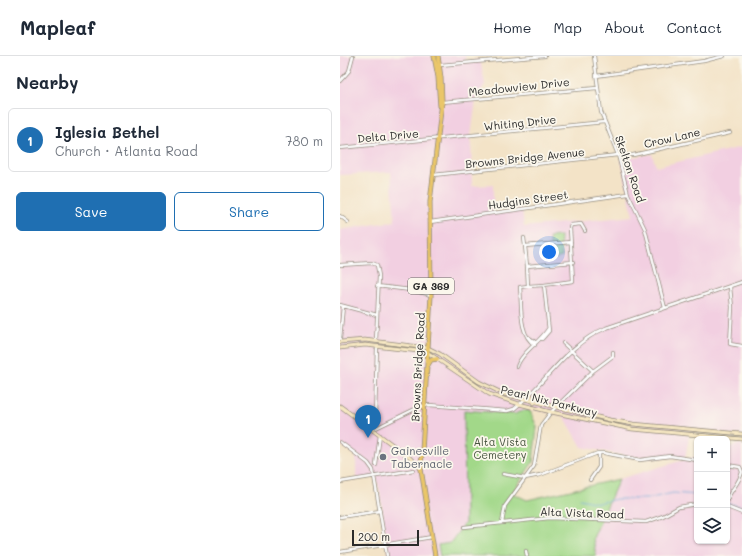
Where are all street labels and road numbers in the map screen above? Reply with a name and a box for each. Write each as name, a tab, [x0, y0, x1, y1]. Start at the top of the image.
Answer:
street label: Meadowview Drive	[468, 74, 570, 99]
street label: Whiting Drive	[483, 111, 557, 134]
street label: Crow Lane	[642, 124, 702, 151]
street label: Delta Drive	[357, 125, 419, 146]
street label: Skelton Road	[612, 133, 649, 204]
street label: Browns Bridge Avenue	[465, 144, 586, 171]
street label: Hudgins Street	[487, 186, 569, 213]
road number: GA 369	[408, 278, 454, 294]
street label: Browns Bridge Road	[407, 312, 428, 422]
street label: Pearl Nix Parkway	[499, 381, 599, 420]
street label: Alta Vista Road	[540, 504, 624, 521]

